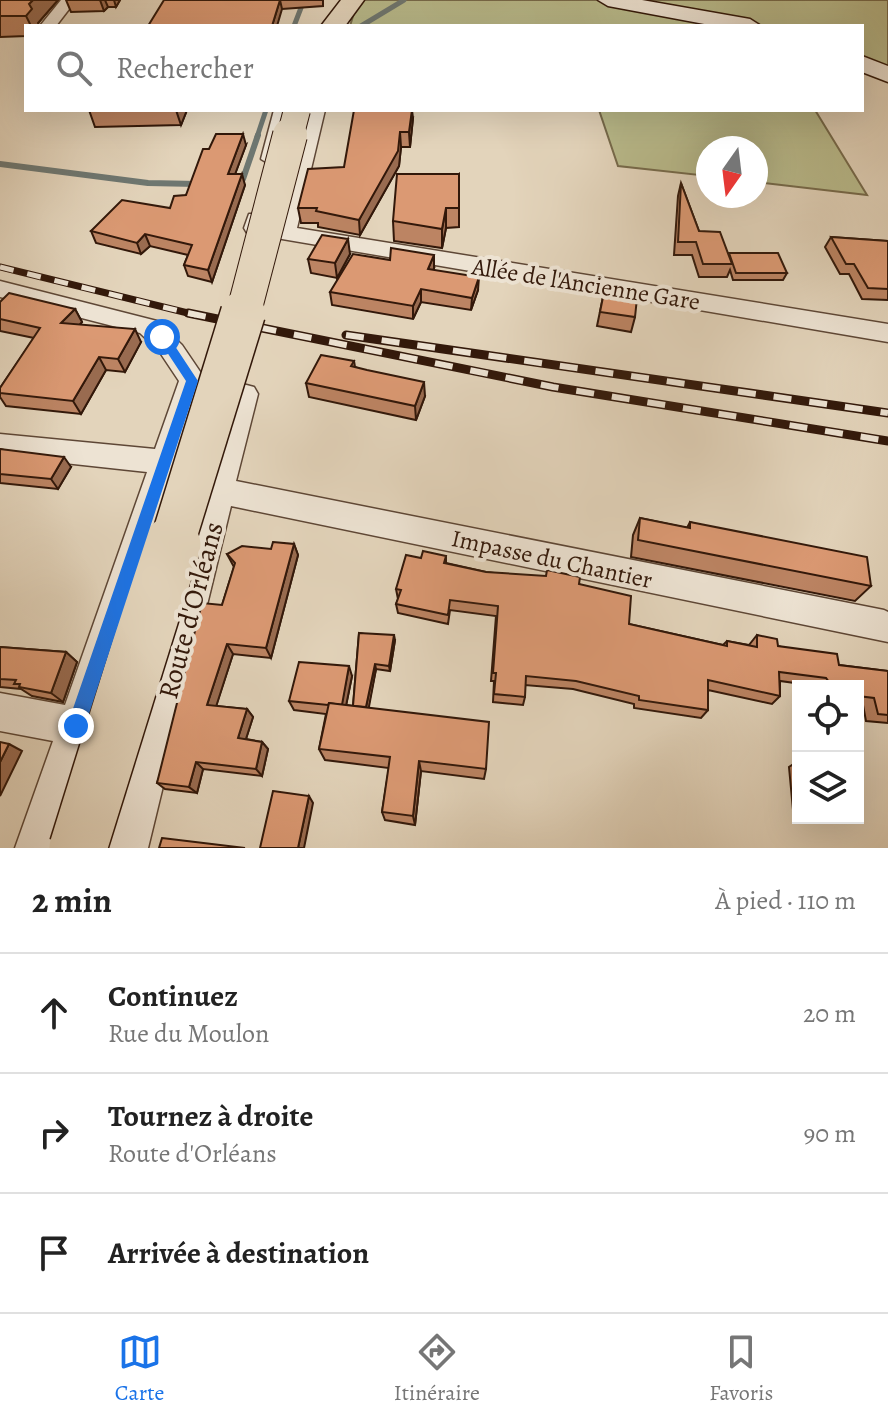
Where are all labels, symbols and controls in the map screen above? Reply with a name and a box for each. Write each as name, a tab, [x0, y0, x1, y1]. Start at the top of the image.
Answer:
search box	[24, 24, 864, 112]
icon: search	[52, 46, 96, 90]
text: Rechercher	[116, 48, 254, 88]
north arrow	[696, 136, 768, 208]
street label: Allée de l'Ancienne Gare	[469, 250, 702, 318]
route start	[144, 319, 180, 355]
street label: Route d'Orléans	[149, 518, 233, 703]
street label: Impasse du Chantier	[449, 522, 655, 596]
map controls	[792, 680, 864, 824]
button: locate	[792, 680, 864, 752]
route end	[58, 708, 94, 744]
button: layers	[792, 752, 864, 824]
text: 2 min	[32, 877, 112, 924]
text: À pied · 110 m	[715, 883, 856, 918]
text: Continuez	[108, 976, 238, 1016]
icon: ahead	[32, 991, 76, 1035]
text: 20 m	[803, 996, 856, 1031]
text: Rue du Moulon	[108, 1016, 269, 1051]
text: Tournez à droite	[108, 1096, 313, 1136]
icon: right	[32, 1111, 76, 1155]
text: 90 m	[804, 1116, 856, 1151]
text: Route d'Orléans	[108, 1136, 277, 1171]
icon: arrive	[32, 1231, 76, 1275]
text: Arrivée à destination	[108, 1233, 369, 1273]
tab: Carte	[115, 1330, 164, 1408]
tab: Itinéraire	[394, 1330, 480, 1408]
tab: Favoris	[709, 1330, 773, 1408]

